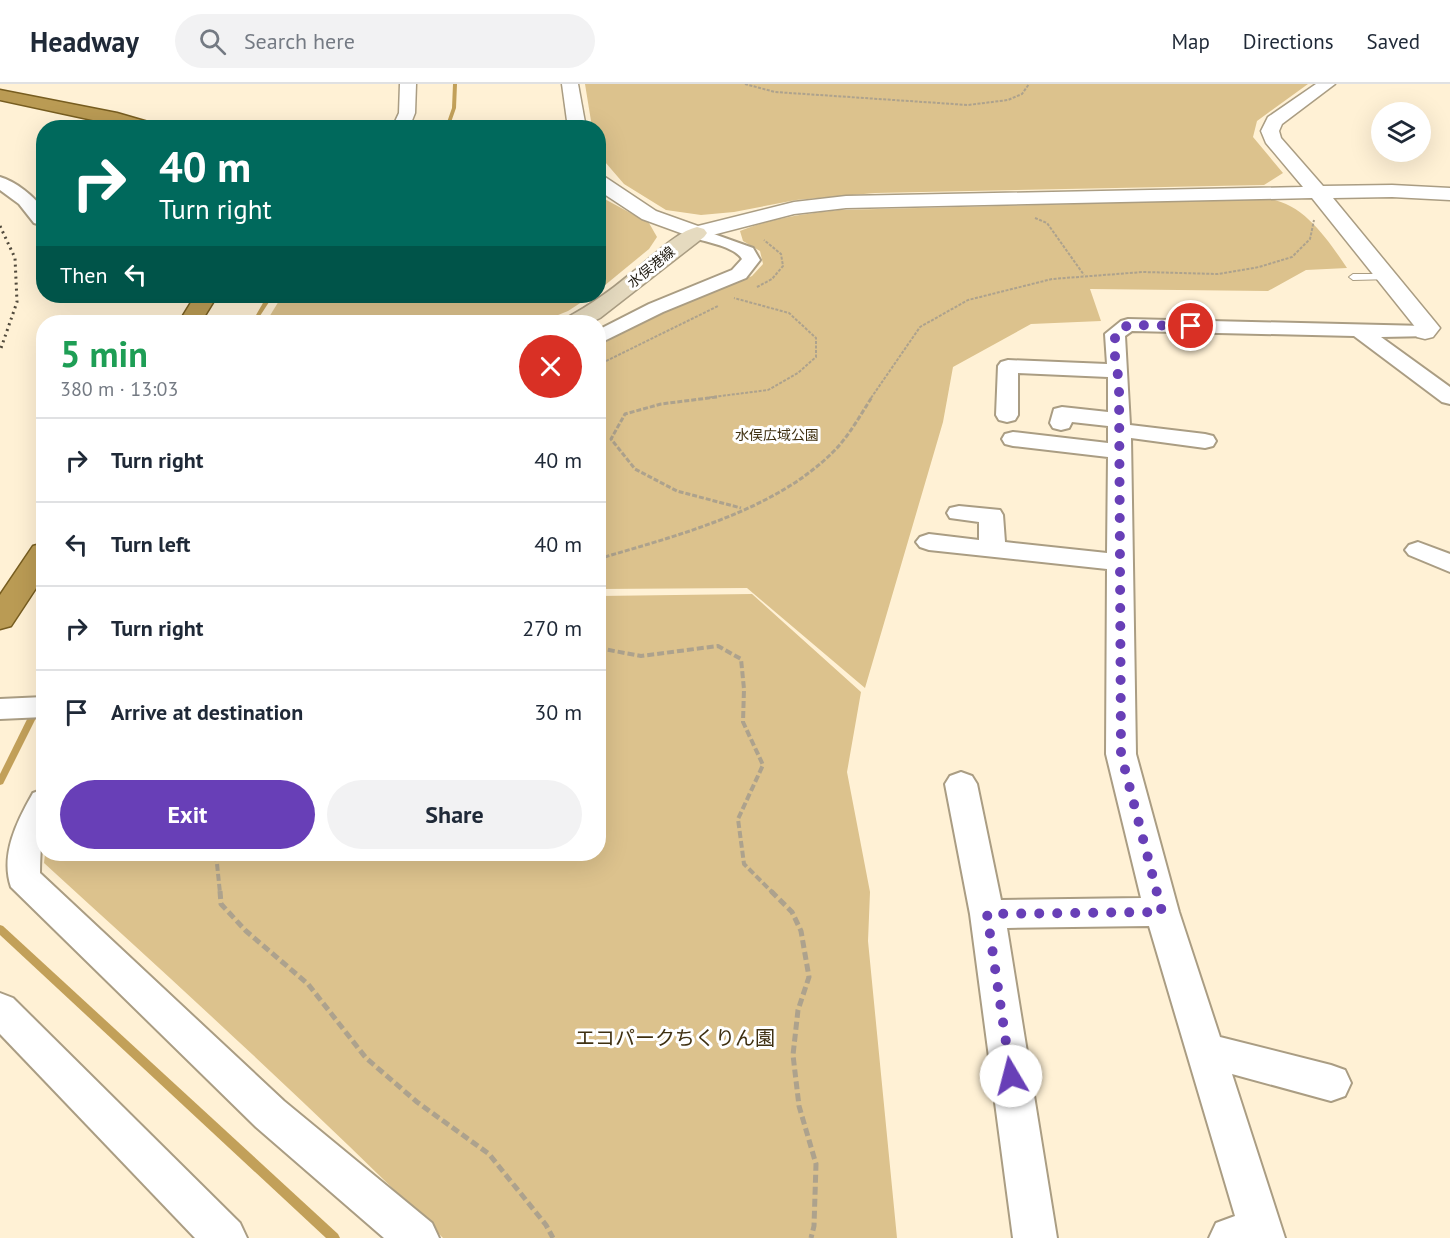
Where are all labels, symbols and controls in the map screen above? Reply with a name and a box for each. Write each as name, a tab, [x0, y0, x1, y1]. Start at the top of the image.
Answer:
search box	[175, 14, 595, 68]
text: Headway	[30, 23, 139, 60]
icon: search	[196, 25, 229, 58]
text: Search here	[244, 27, 355, 55]
text: Map	[1171, 28, 1210, 55]
text: Directions	[1243, 28, 1334, 55]
text: Saved	[1367, 28, 1420, 55]
map controls	[1371, 102, 1431, 162]
button: layers	[1371, 102, 1431, 162]
text: 40 m	[159, 139, 251, 194]
icon: right	[60, 144, 138, 222]
text: Turn right	[159, 192, 272, 226]
street label: 水俣港線	[624, 242, 678, 292]
icon: left	[119, 258, 152, 291]
text: Then	[60, 261, 107, 289]
pin	[1165, 300, 1216, 351]
icon: arrive	[1174, 309, 1207, 342]
text: 5 min	[60, 330, 148, 377]
button: close	[519, 335, 582, 398]
text: 380 m · 13:03	[60, 376, 178, 402]
park label: 水俣広域公園	[735, 426, 819, 444]
icon: right	[60, 444, 93, 477]
text: Turn right	[111, 446, 203, 474]
text: 40 m	[534, 446, 582, 474]
icon: left	[60, 528, 93, 561]
text: Turn left	[111, 530, 191, 558]
text: 40 m	[534, 530, 582, 558]
icon: right	[60, 612, 93, 645]
text: Turn right	[111, 614, 203, 642]
text: 270 m	[522, 614, 582, 642]
icon: arrive	[60, 696, 93, 729]
text: Arrive at destination	[111, 698, 303, 726]
text: 30 m	[534, 698, 582, 726]
button: Exit	[60, 780, 315, 849]
button: Share	[327, 780, 582, 849]
park label: エコパークちくりん園	[575, 1025, 775, 1051]
position arrow	[979, 1044, 1043, 1108]

